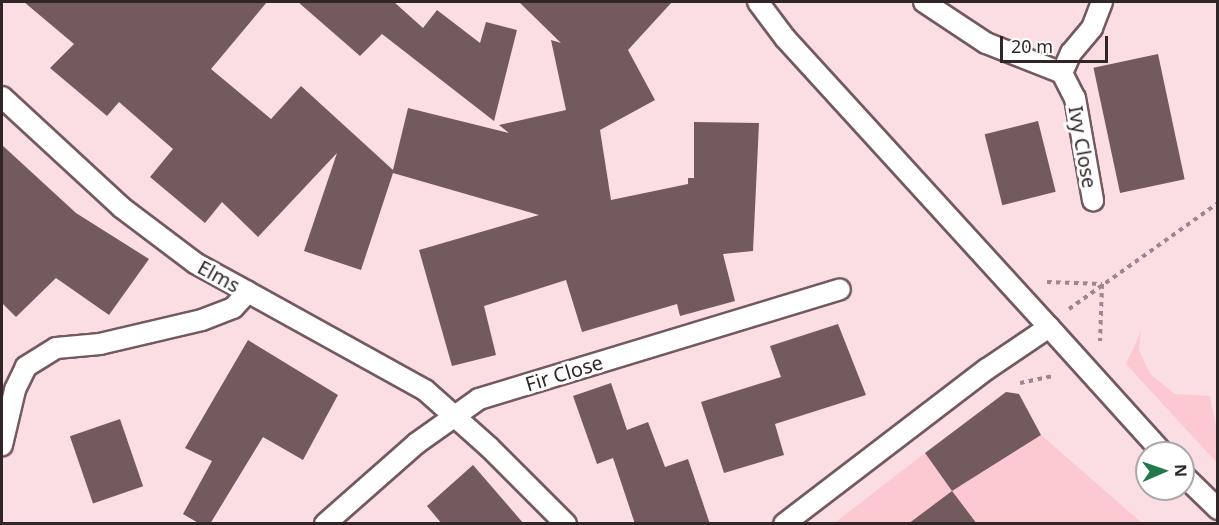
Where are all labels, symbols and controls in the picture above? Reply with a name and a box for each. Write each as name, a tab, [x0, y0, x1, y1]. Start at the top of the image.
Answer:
scale bar	[1003, 24, 1111, 62]
text: 20 m	[1011, 34, 1053, 58]
street label: Ivy Close	[1064, 104, 1102, 190]
street label: Elms	[194, 255, 244, 297]
street label: Fir Close	[522, 350, 606, 396]
north arrow	[1135, 441, 1195, 501]
text: N	[1170, 464, 1192, 477]

